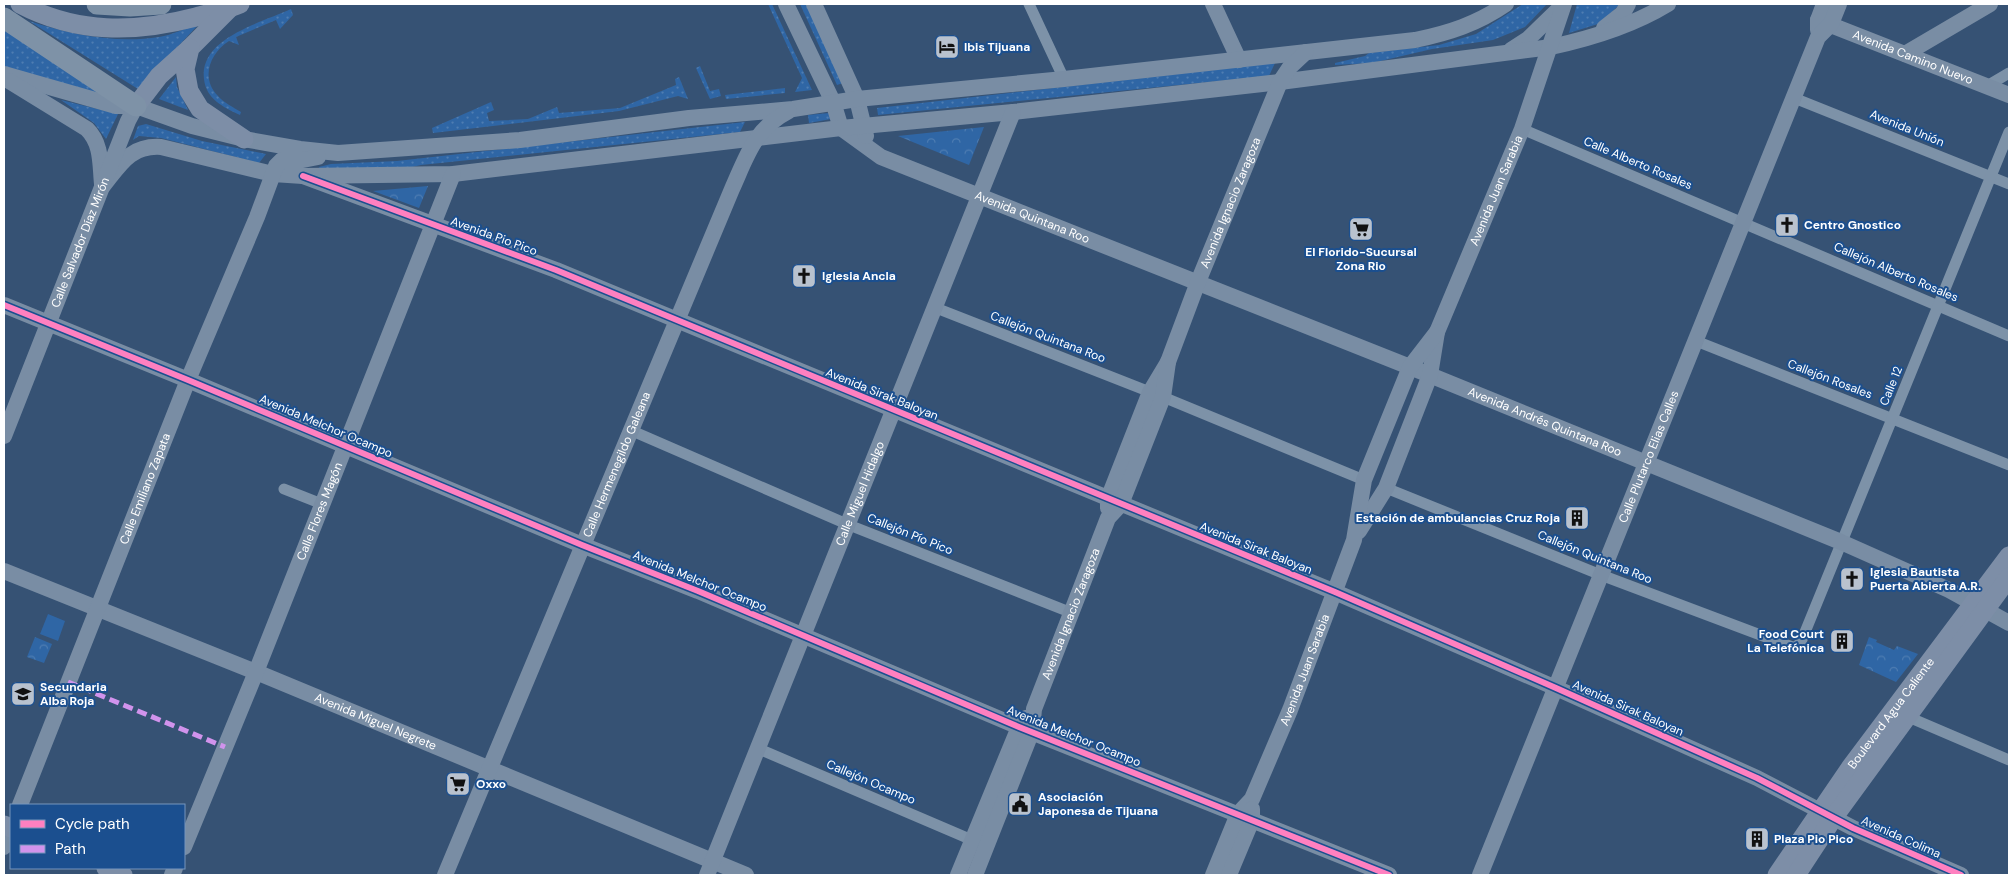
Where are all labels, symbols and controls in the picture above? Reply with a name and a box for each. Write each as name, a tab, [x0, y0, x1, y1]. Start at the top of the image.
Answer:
street label: Avenida Camino Nuevo	[1850, 26, 1976, 88]
hotel icon: Ibis Tijuana	[934, 34, 960, 60]
place label: Ibis Tijuana	[964, 39, 1030, 55]
street label: Avenida Unión	[1867, 106, 1947, 150]
street label: Avenida Juan Sarabia	[1466, 133, 1526, 248]
street label: Calle Alberto Rosales	[1581, 133, 1695, 193]
street label: Avenida Ignacio Zaragoza	[1197, 135, 1264, 271]
street label: Calle Salvador Díaz Mirón	[47, 175, 113, 310]
street label: Avenida Quintana Roo	[973, 187, 1092, 247]
church icon: Centro Gnostico	[1774, 212, 1800, 238]
street label: Avenida Pio Pico	[448, 213, 540, 259]
supermarket icon: El Florido-Sucursal Zona Rio	[1348, 216, 1374, 242]
place label: Centro Gnostico	[1804, 217, 1901, 233]
street label: Callejón Alberto Rosales	[1831, 239, 1961, 305]
place label: El Florido-Sucursal Zona Rio	[1305, 244, 1417, 274]
church icon: Iglesia Ancla	[791, 263, 817, 289]
place label: Iglesia Ancla	[822, 268, 896, 284]
street label: Callejón Quintana Roo	[988, 308, 1108, 366]
street label: Callejón Rosales	[1785, 356, 1875, 402]
street label: Avenida Sirak Baloyan	[823, 364, 941, 424]
street label: Calle 12	[1876, 364, 1906, 408]
street label: Avenida Andrés Quintana Roo	[1465, 383, 1624, 460]
street label: Calle Plutarco Elias Calles	[1615, 388, 1683, 525]
street label: Calle Hermenegildo Galeana	[579, 389, 654, 540]
street label: Avenida Melchor Ocampo	[257, 391, 395, 461]
street label: Calle Emiliano Zapata	[116, 431, 174, 547]
street label: Calle Miguel Hidalgo	[832, 439, 888, 548]
street label: Calle Flores Magón	[293, 460, 346, 563]
building icon: Estación de ambulancias Cruz Roja	[1564, 505, 1590, 531]
street label: Callejón Pío Pico	[865, 510, 955, 558]
place label: Estación de ambulancias Cruz Roja	[1356, 510, 1560, 526]
street label: Avenida Sirak Baloyan	[1197, 518, 1315, 578]
street label: Callejón Quintana Roo	[1535, 527, 1655, 587]
street label: Avenida Ignacio Zaragoza	[1038, 546, 1104, 682]
street label: Avenida Melchor Ocampo	[631, 547, 769, 615]
place label: Iglesia Bautista Puerta Abierta A.R.	[1870, 564, 1981, 594]
church icon: Iglesia Bautista Puerta Abierta A.R.	[1839, 566, 1865, 592]
street label: Avenida Juan Sarabia	[1276, 612, 1333, 728]
place label: Food Court La Telefónica	[1747, 626, 1824, 656]
building icon: Food Court La Telefónica	[1829, 628, 1855, 654]
street label: Boulevard Agua Caliente	[1844, 654, 1938, 772]
street label: Avenida Sirak Baloyan	[1570, 676, 1686, 740]
place label: Secundaria Alba Roja	[40, 679, 107, 709]
school or university icon: Secundaria Alba Roja	[10, 681, 36, 707]
street label: Avenida Miguel Negrete	[312, 689, 439, 754]
street label: Avenida Melchor Ocampo	[1005, 702, 1143, 770]
street label: Callejón Ocampo	[824, 756, 918, 808]
supermarket icon: Oxxo	[445, 771, 471, 797]
place label: Oxxo	[476, 776, 506, 792]
place label: Asociación Japonesa de Tijuana	[1038, 789, 1158, 819]
public building icon: Asociación Japonesa de Tijuana	[1007, 791, 1033, 817]
legend	[10, 804, 185, 869]
street label: Avenida Colima	[1859, 812, 1943, 862]
text: Cycle path	[55, 814, 130, 834]
building icon: Plaza Pio Pico	[1744, 826, 1770, 852]
place label: Plaza Pio Pico	[1774, 831, 1853, 847]
text: Path	[55, 839, 86, 859]

